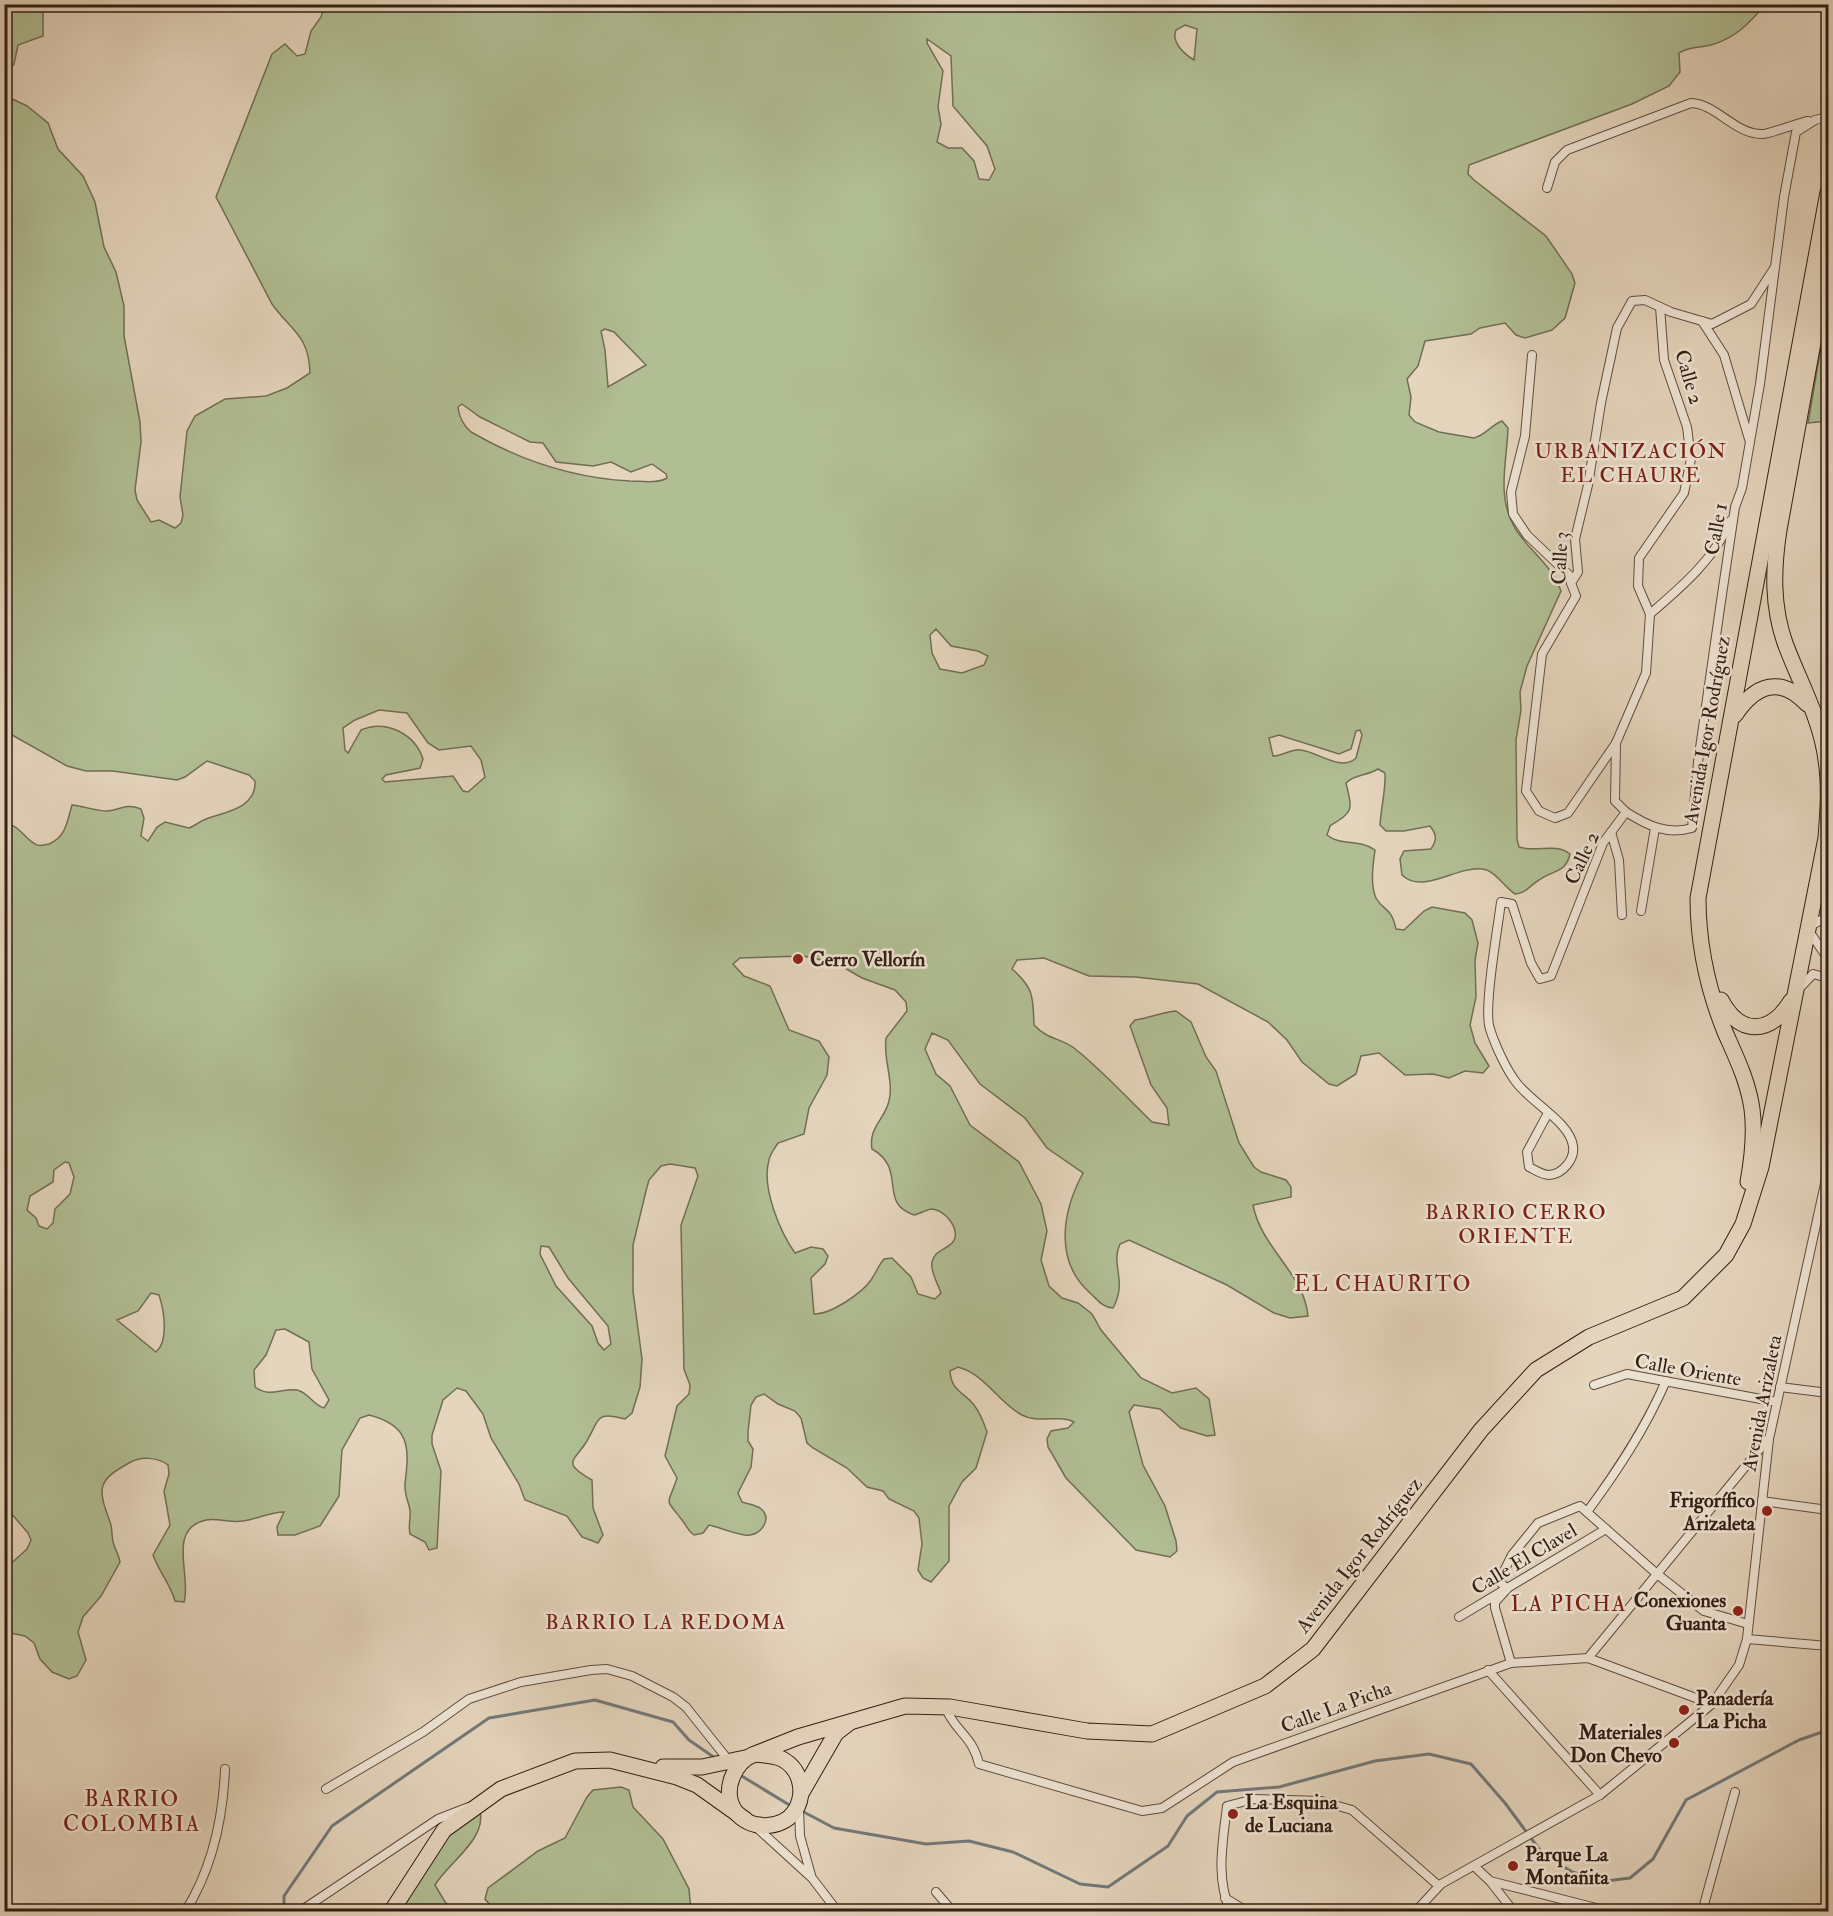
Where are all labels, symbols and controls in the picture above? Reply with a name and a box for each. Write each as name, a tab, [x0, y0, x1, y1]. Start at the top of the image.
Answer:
street label: Calle 2	[1669, 347, 1709, 407]
district label: URBANIZACIÓN EL CHAURE	[1534, 438, 1728, 489]
street label: Calle 1	[1699, 501, 1733, 557]
street label: Calle 3	[1546, 531, 1574, 585]
street label: Avenida Igor Rodríguez	[1678, 634, 1736, 827]
street label: Calle 2	[1559, 827, 1605, 889]
place label: Cerro Vellorín	[810, 947, 926, 972]
marker: Cerro Vellorín	[791, 952, 805, 966]
district label: BARRIO CERRO ORIENTE	[1425, 1199, 1607, 1250]
district label: EL CHAURITO	[1294, 1270, 1472, 1298]
street label: Avenida Arizaleta	[1736, 1332, 1788, 1474]
street label: Calle Oriente	[1633, 1348, 1743, 1392]
street label: Avenida Igor Rodríguez	[1290, 1472, 1428, 1639]
place label: Frigorífico Arizaleta	[1669, 1488, 1756, 1536]
marker: Frigorífico Arizaleta	[1760, 1504, 1774, 1518]
street label: Calle El Clavel	[1467, 1518, 1581, 1600]
place label: Conexiones Guanta	[1634, 1588, 1727, 1636]
district label: LA PICHA	[1511, 1590, 1627, 1618]
marker: Conexiones Guanta	[1731, 1604, 1745, 1618]
district label: BARRIO LA REDOMA	[545, 1609, 787, 1636]
street label: Calle La Picha	[1277, 1675, 1396, 1739]
place label: Panadería La Picha	[1696, 1686, 1774, 1734]
marker: Panadería La Picha	[1677, 1703, 1691, 1717]
place label: Materiales Don Chevo	[1570, 1720, 1662, 1768]
marker: Materiales Don Chevo	[1667, 1736, 1681, 1750]
district label: BARRIO COLOMBIA	[63, 1785, 201, 1838]
place label: La Esquina de Luciana	[1245, 1790, 1339, 1838]
marker: La Esquina de Luciana	[1226, 1807, 1240, 1821]
place label: Parque La Montañita	[1524, 1842, 1609, 1890]
marker: Parque La Montañita	[1506, 1859, 1520, 1873]

